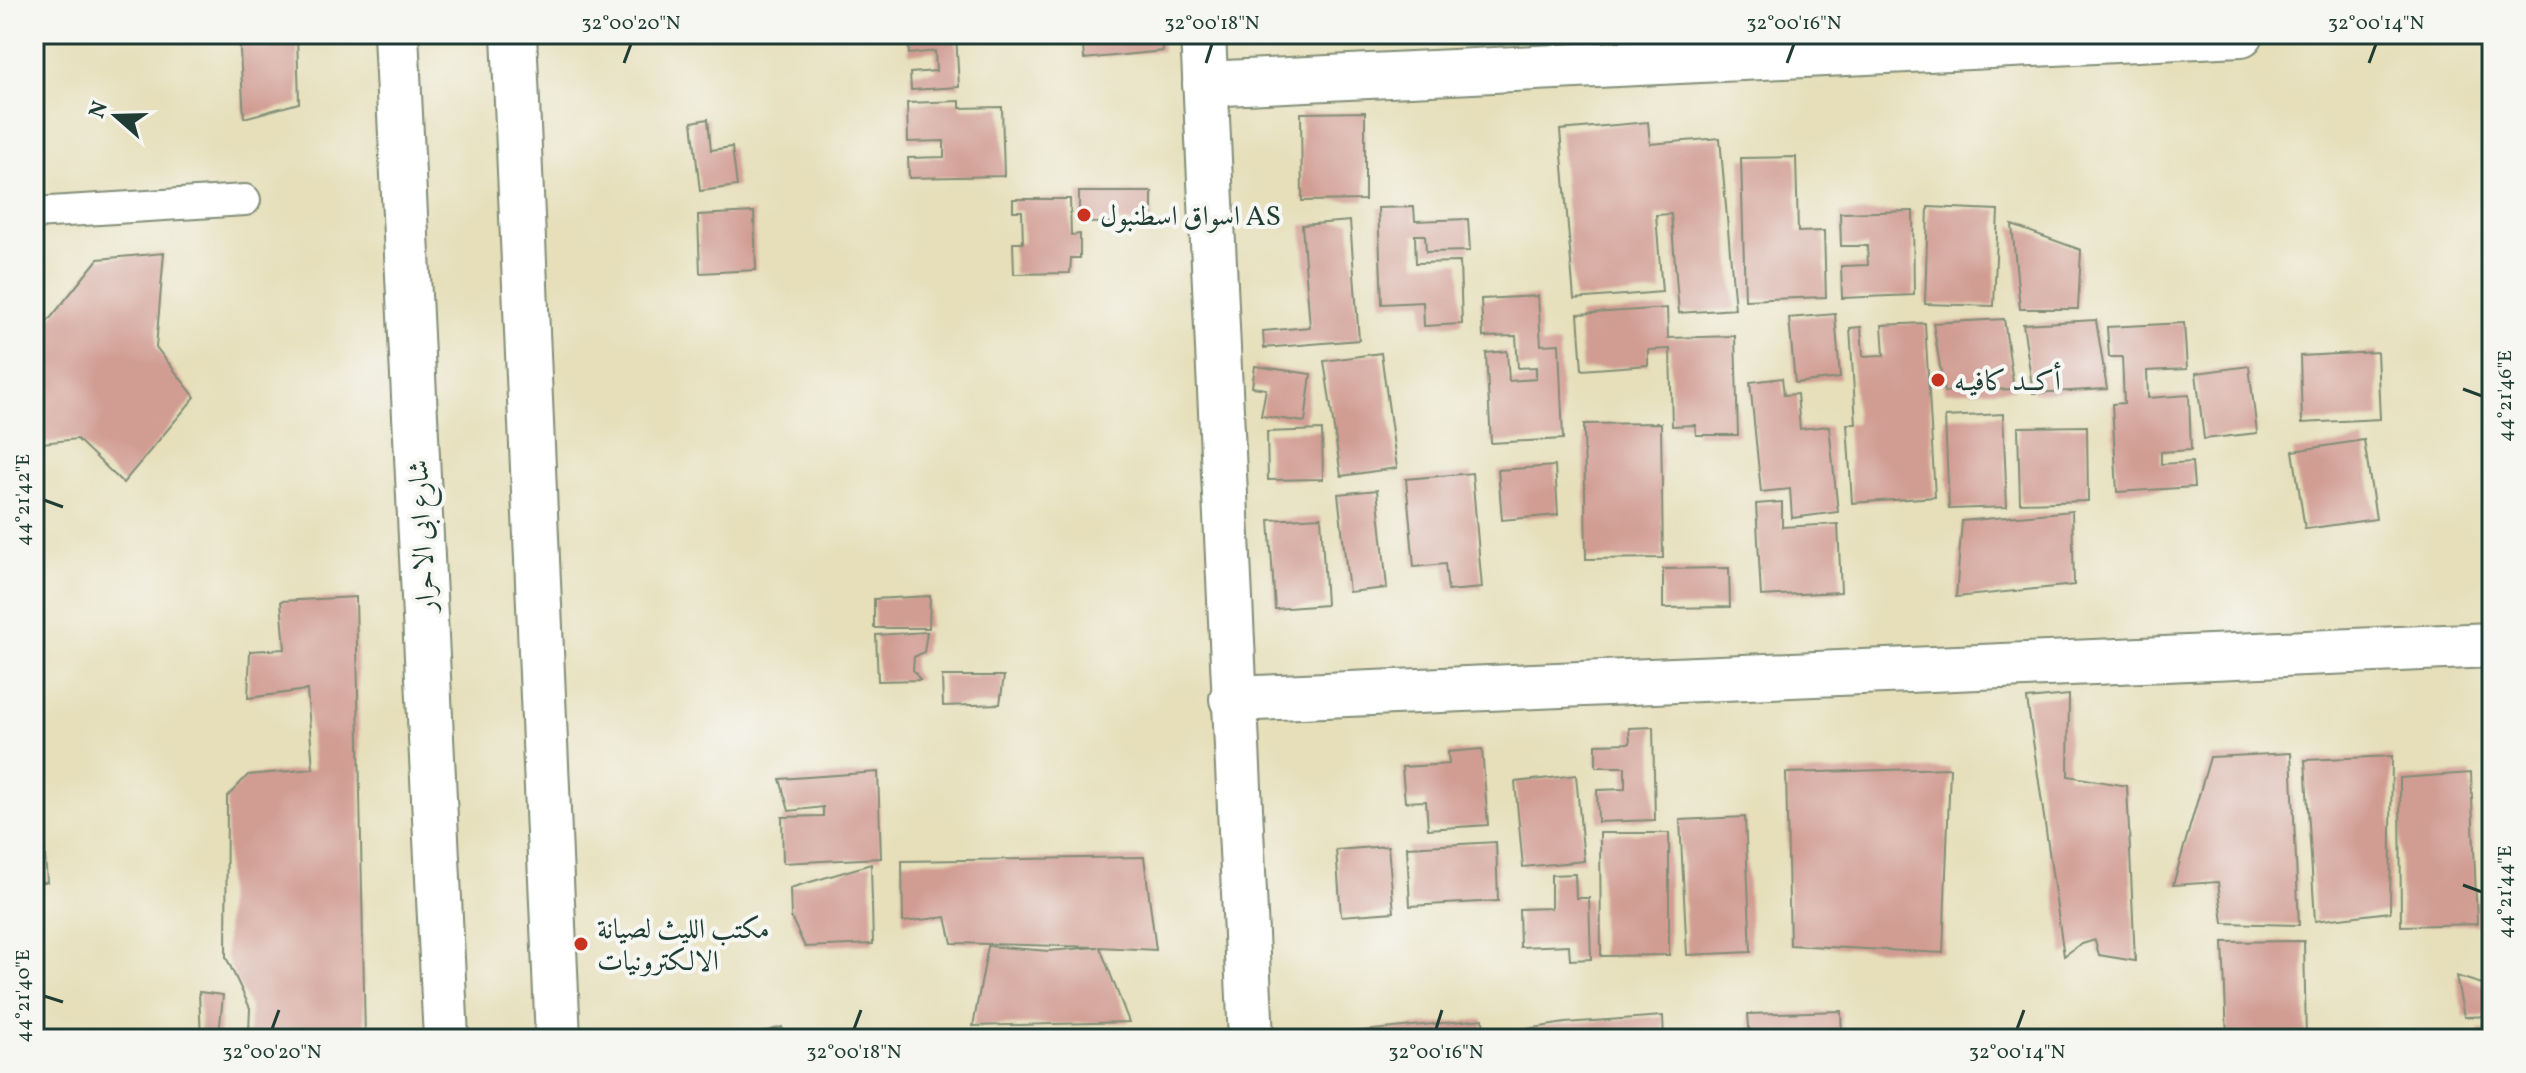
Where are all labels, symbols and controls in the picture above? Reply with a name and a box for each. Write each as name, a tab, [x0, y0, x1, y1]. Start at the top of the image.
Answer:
text: 32°00'20"N	[581, 10, 681, 38]
text: 32°00'18"N	[1164, 10, 1260, 38]
text: 32°00'16"N	[1746, 10, 1842, 38]
text: 32°00'14"N	[2328, 10, 2424, 38]
north arrow	[76, 76, 156, 156]
text: N	[82, 97, 117, 123]
place label: اسواق اسطنبول AS	[1100, 198, 1281, 237]
marker: اسواق اسطنبول AS	[1075, 206, 1093, 224]
text: 44°21'46"E	[2492, 350, 2520, 442]
place label: أكــد كافيـه	[1954, 361, 2061, 402]
marker: أكــد كافيـه	[1929, 371, 1947, 389]
text: 44°21'42"E	[10, 454, 38, 546]
street label: شارع ابی الاحرار	[400, 459, 449, 616]
text: 44°21'44"E	[2492, 845, 2520, 939]
place label: مكتب الليث لصيانة الالكترونيات	[597, 911, 770, 982]
marker: مكتب الليث لصيانة الالكترونيات	[572, 935, 590, 953]
text: 44°21'40"E	[10, 949, 38, 1043]
text: 32°00'20"N	[222, 1039, 322, 1067]
text: 32°00'18"N	[806, 1039, 902, 1067]
text: 32°00'16"N	[1388, 1039, 1484, 1067]
text: 32°00'14"N	[1969, 1039, 2065, 1067]

